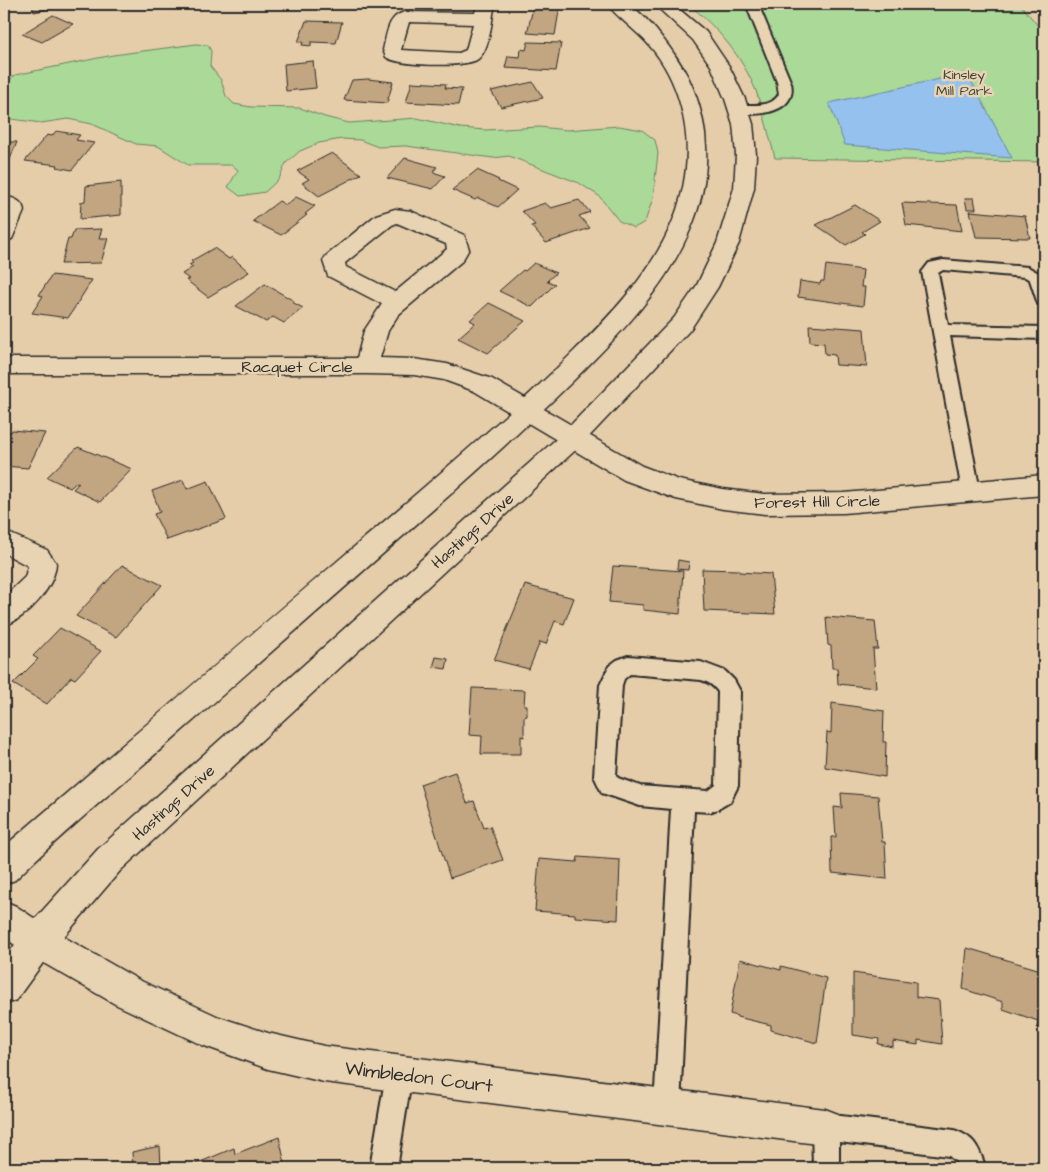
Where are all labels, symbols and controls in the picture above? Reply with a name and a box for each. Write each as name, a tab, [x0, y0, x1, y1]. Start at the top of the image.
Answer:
park label: Kinsley Mill Park	[936, 65, 992, 101]
street label: Racquet Circle	[241, 356, 353, 378]
street label: Hastings Drive	[427, 488, 520, 574]
street label: Forest Hill Circle	[754, 490, 880, 514]
street label: Hastings Drive	[128, 760, 221, 846]
street label: Wimbledon Court	[343, 1055, 495, 1100]

